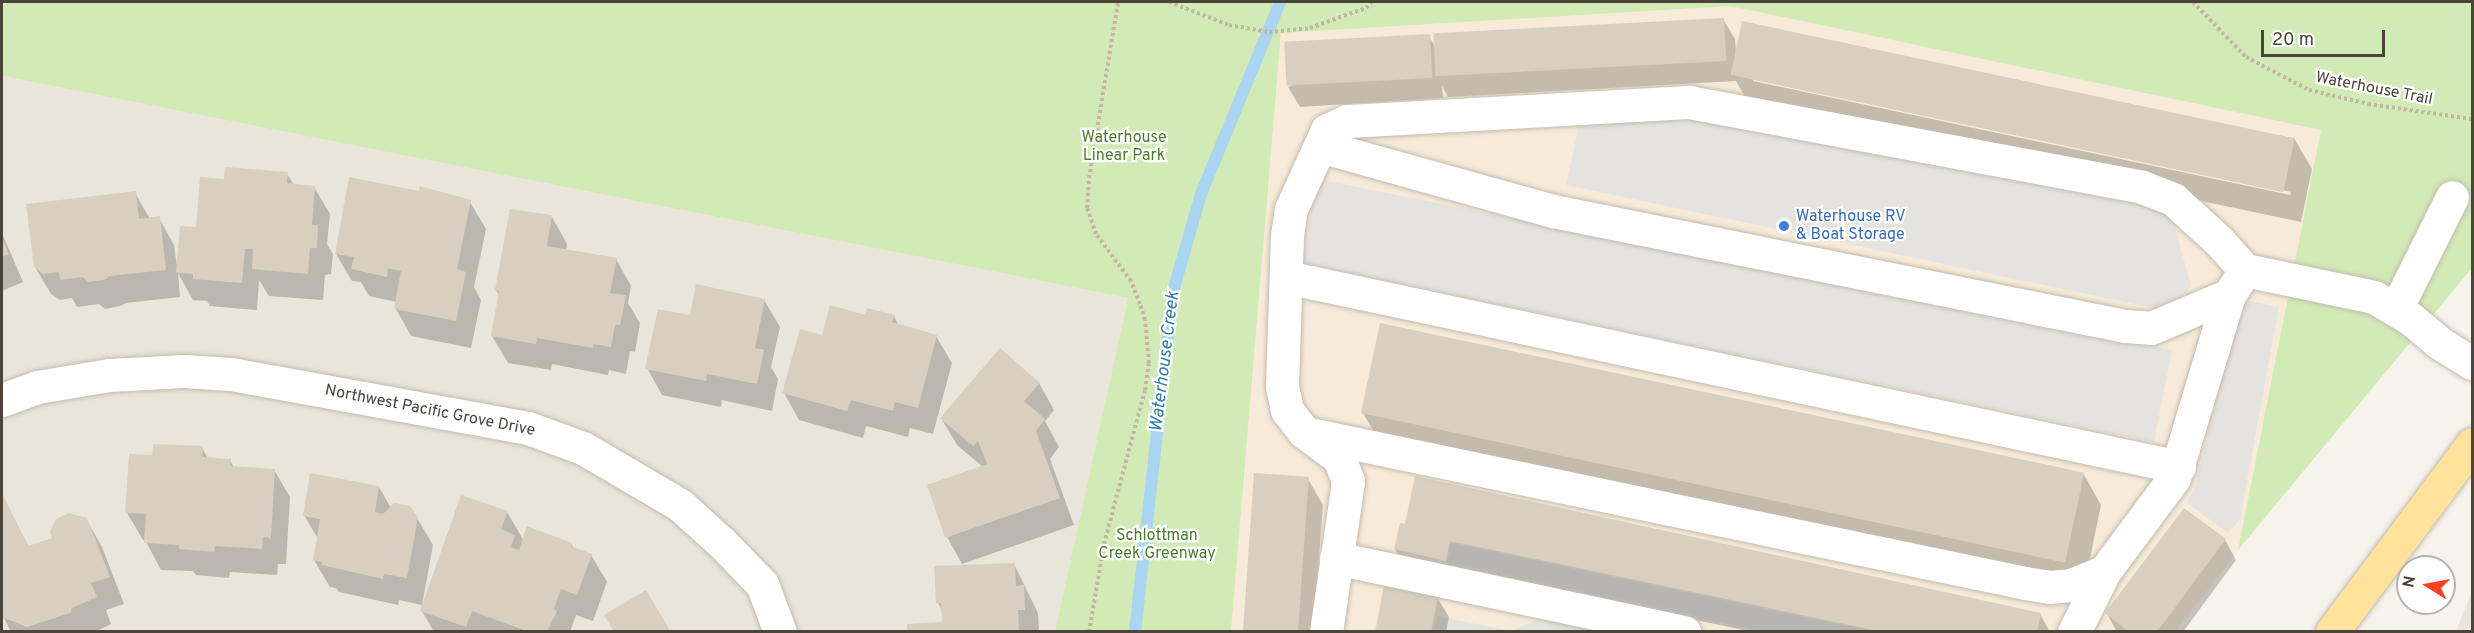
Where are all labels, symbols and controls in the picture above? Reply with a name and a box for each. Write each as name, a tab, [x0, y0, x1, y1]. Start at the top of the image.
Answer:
scale bar	[2264, 18, 2388, 56]
text: 20 m	[2272, 29, 2314, 52]
street label: Waterhouse Trail	[2314, 68, 2434, 110]
park label: Waterhouse Linear Park	[1081, 128, 1167, 166]
place label: Waterhouse RV & Boat Storage	[1796, 207, 1906, 245]
marker: Waterhouse RV & Boat Storage	[1777, 219, 1791, 233]
water label: Waterhouse Creek	[1147, 291, 1185, 433]
street label: Northwest Pacific Grove Drive	[323, 381, 537, 441]
park label: Schlottman Creek Greenway	[1098, 526, 1216, 564]
north arrow	[2396, 555, 2456, 615]
text: N	[2399, 574, 2421, 589]

